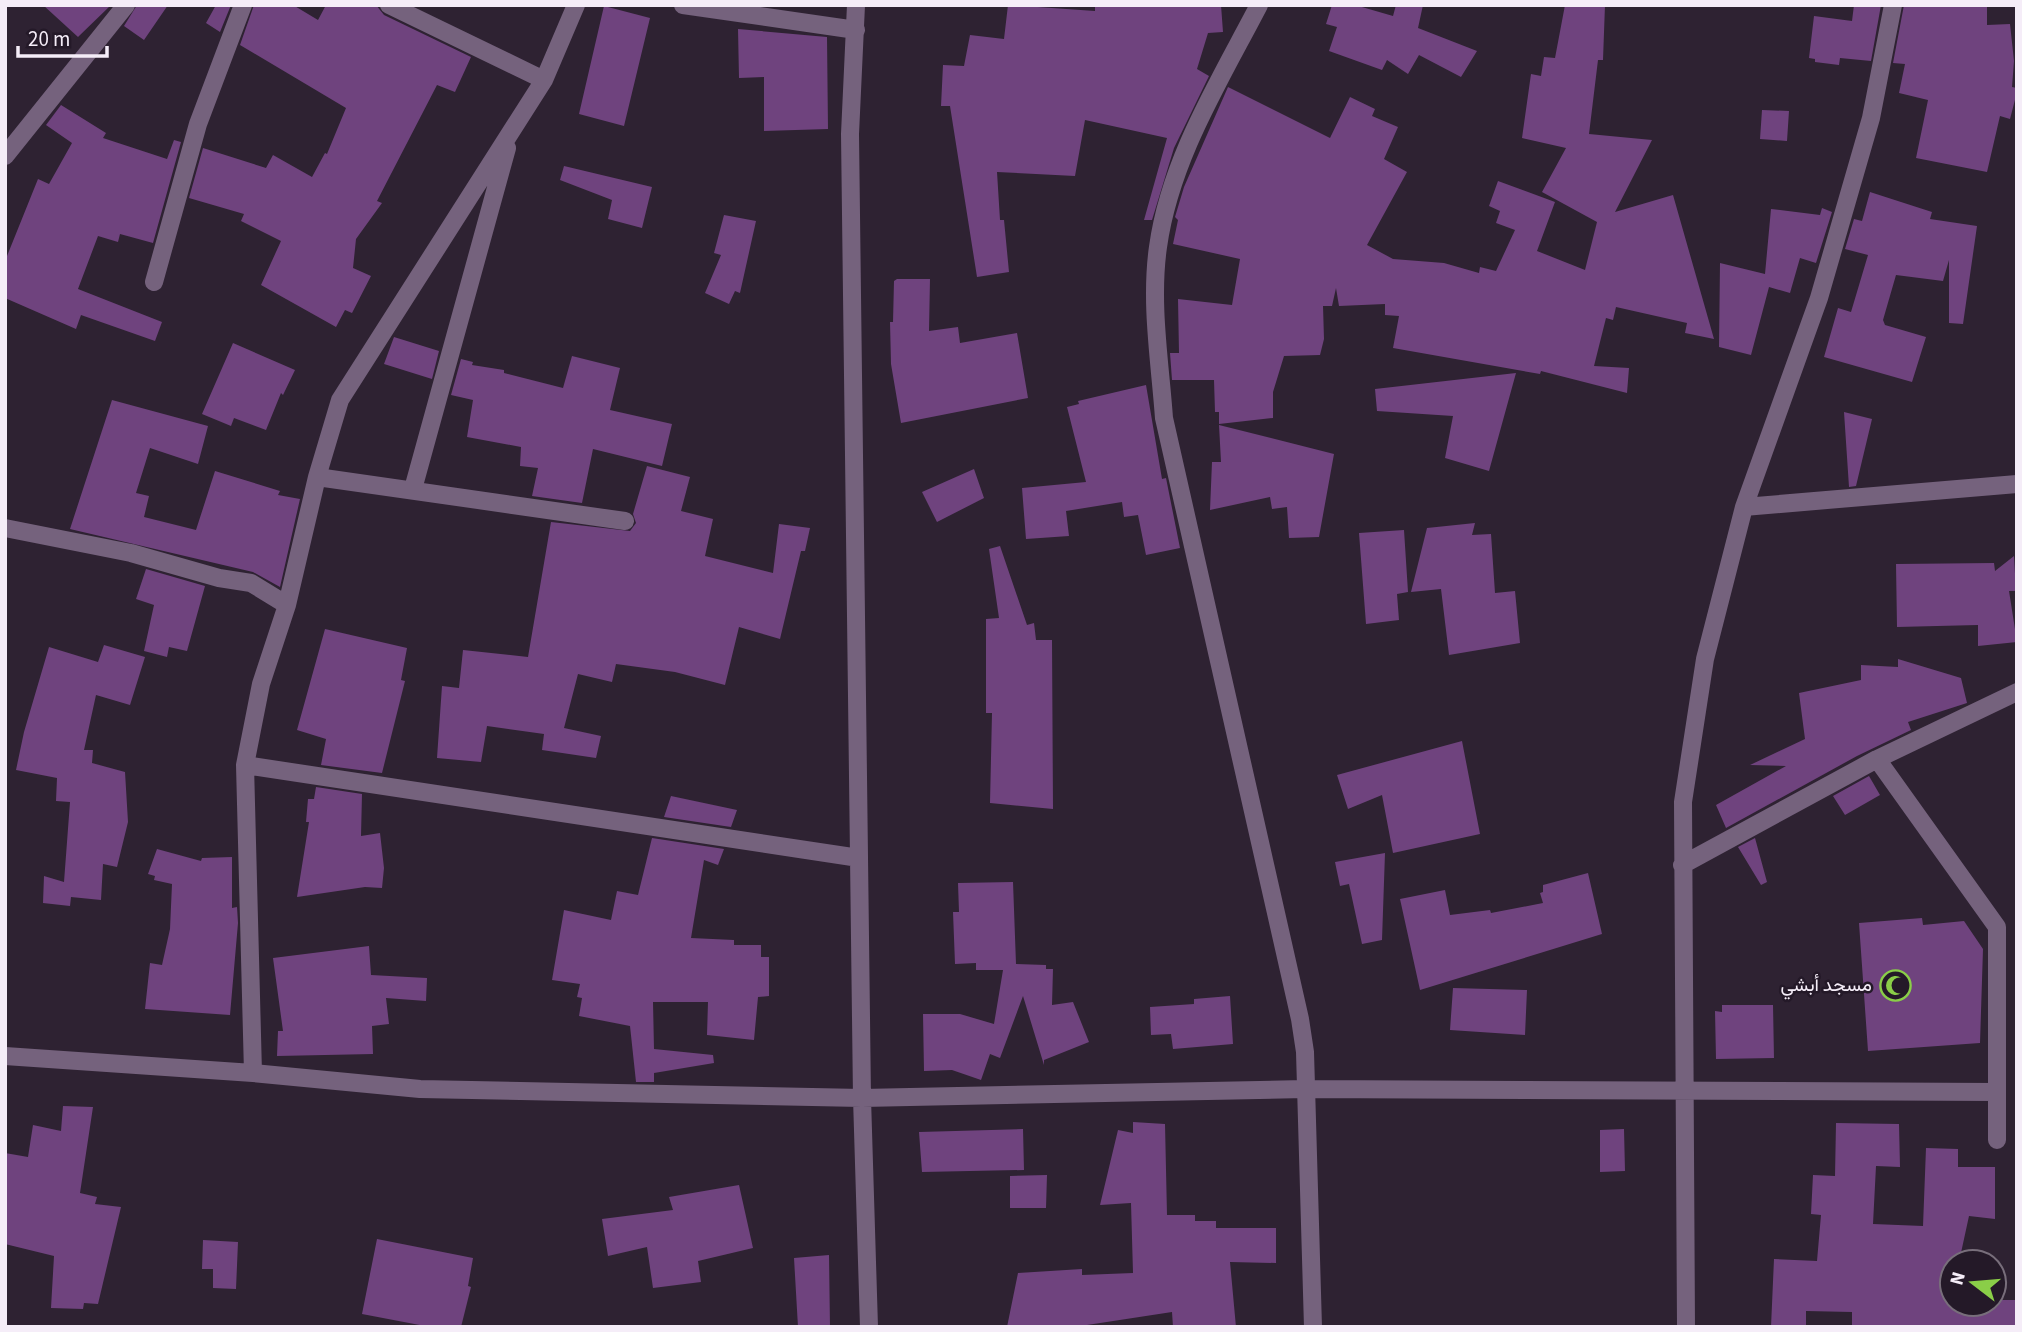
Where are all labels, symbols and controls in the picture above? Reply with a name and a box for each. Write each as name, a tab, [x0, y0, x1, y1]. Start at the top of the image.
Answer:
scale bar	[18, 14, 107, 58]
text: 20 m	[28, 24, 70, 54]
mosque icon: مسجد أبشي	[1878, 968, 1912, 1002]
place label: مسجد أبشي	[1781, 972, 1872, 1000]
north arrow	[1938, 1248, 2008, 1318]
text: N	[1943, 1269, 1973, 1289]

